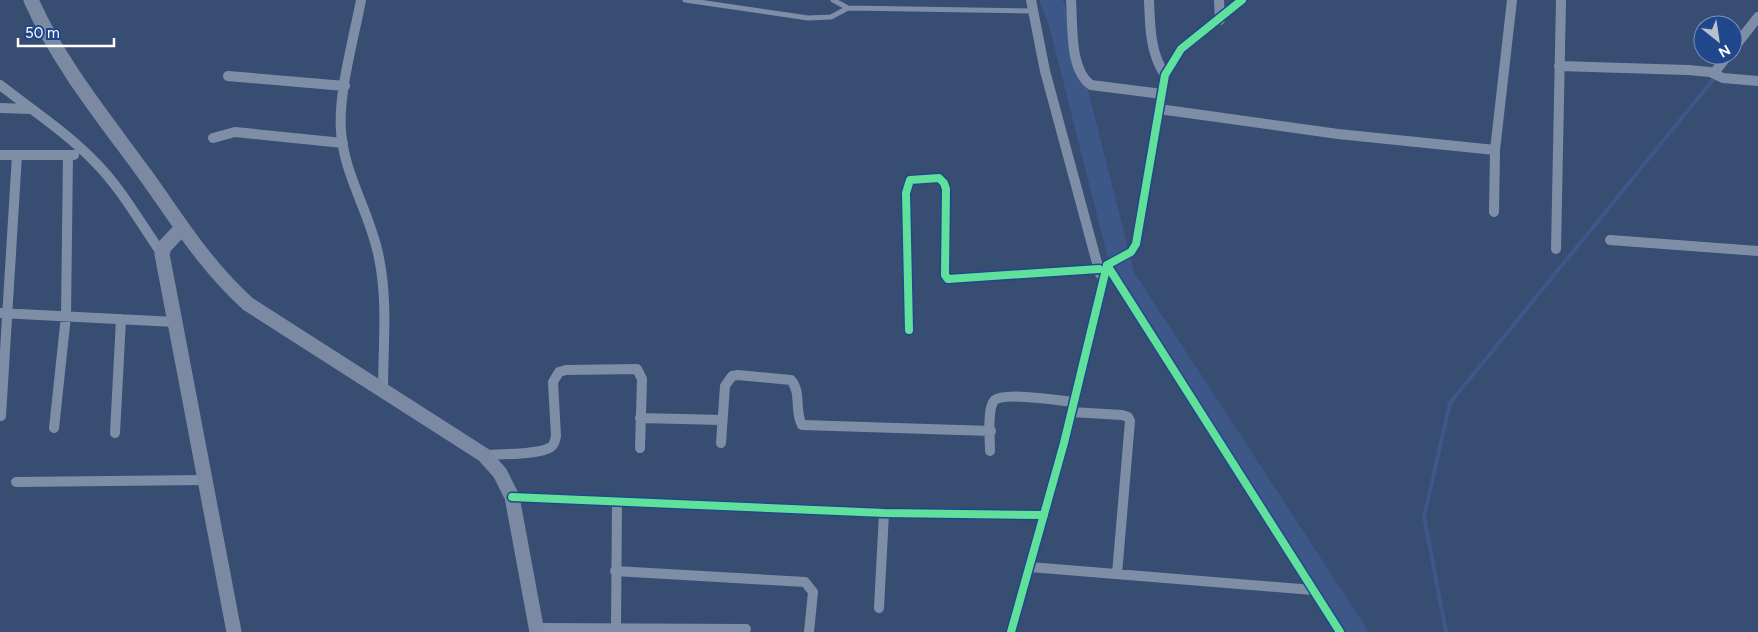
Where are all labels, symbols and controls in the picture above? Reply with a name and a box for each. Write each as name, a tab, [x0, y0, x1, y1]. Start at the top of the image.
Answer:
scale bar	[18, 15, 114, 47]
north arrow	[1693, 15, 1743, 65]
text: 50 m	[25, 24, 60, 42]
text: N	[1715, 41, 1733, 61]

